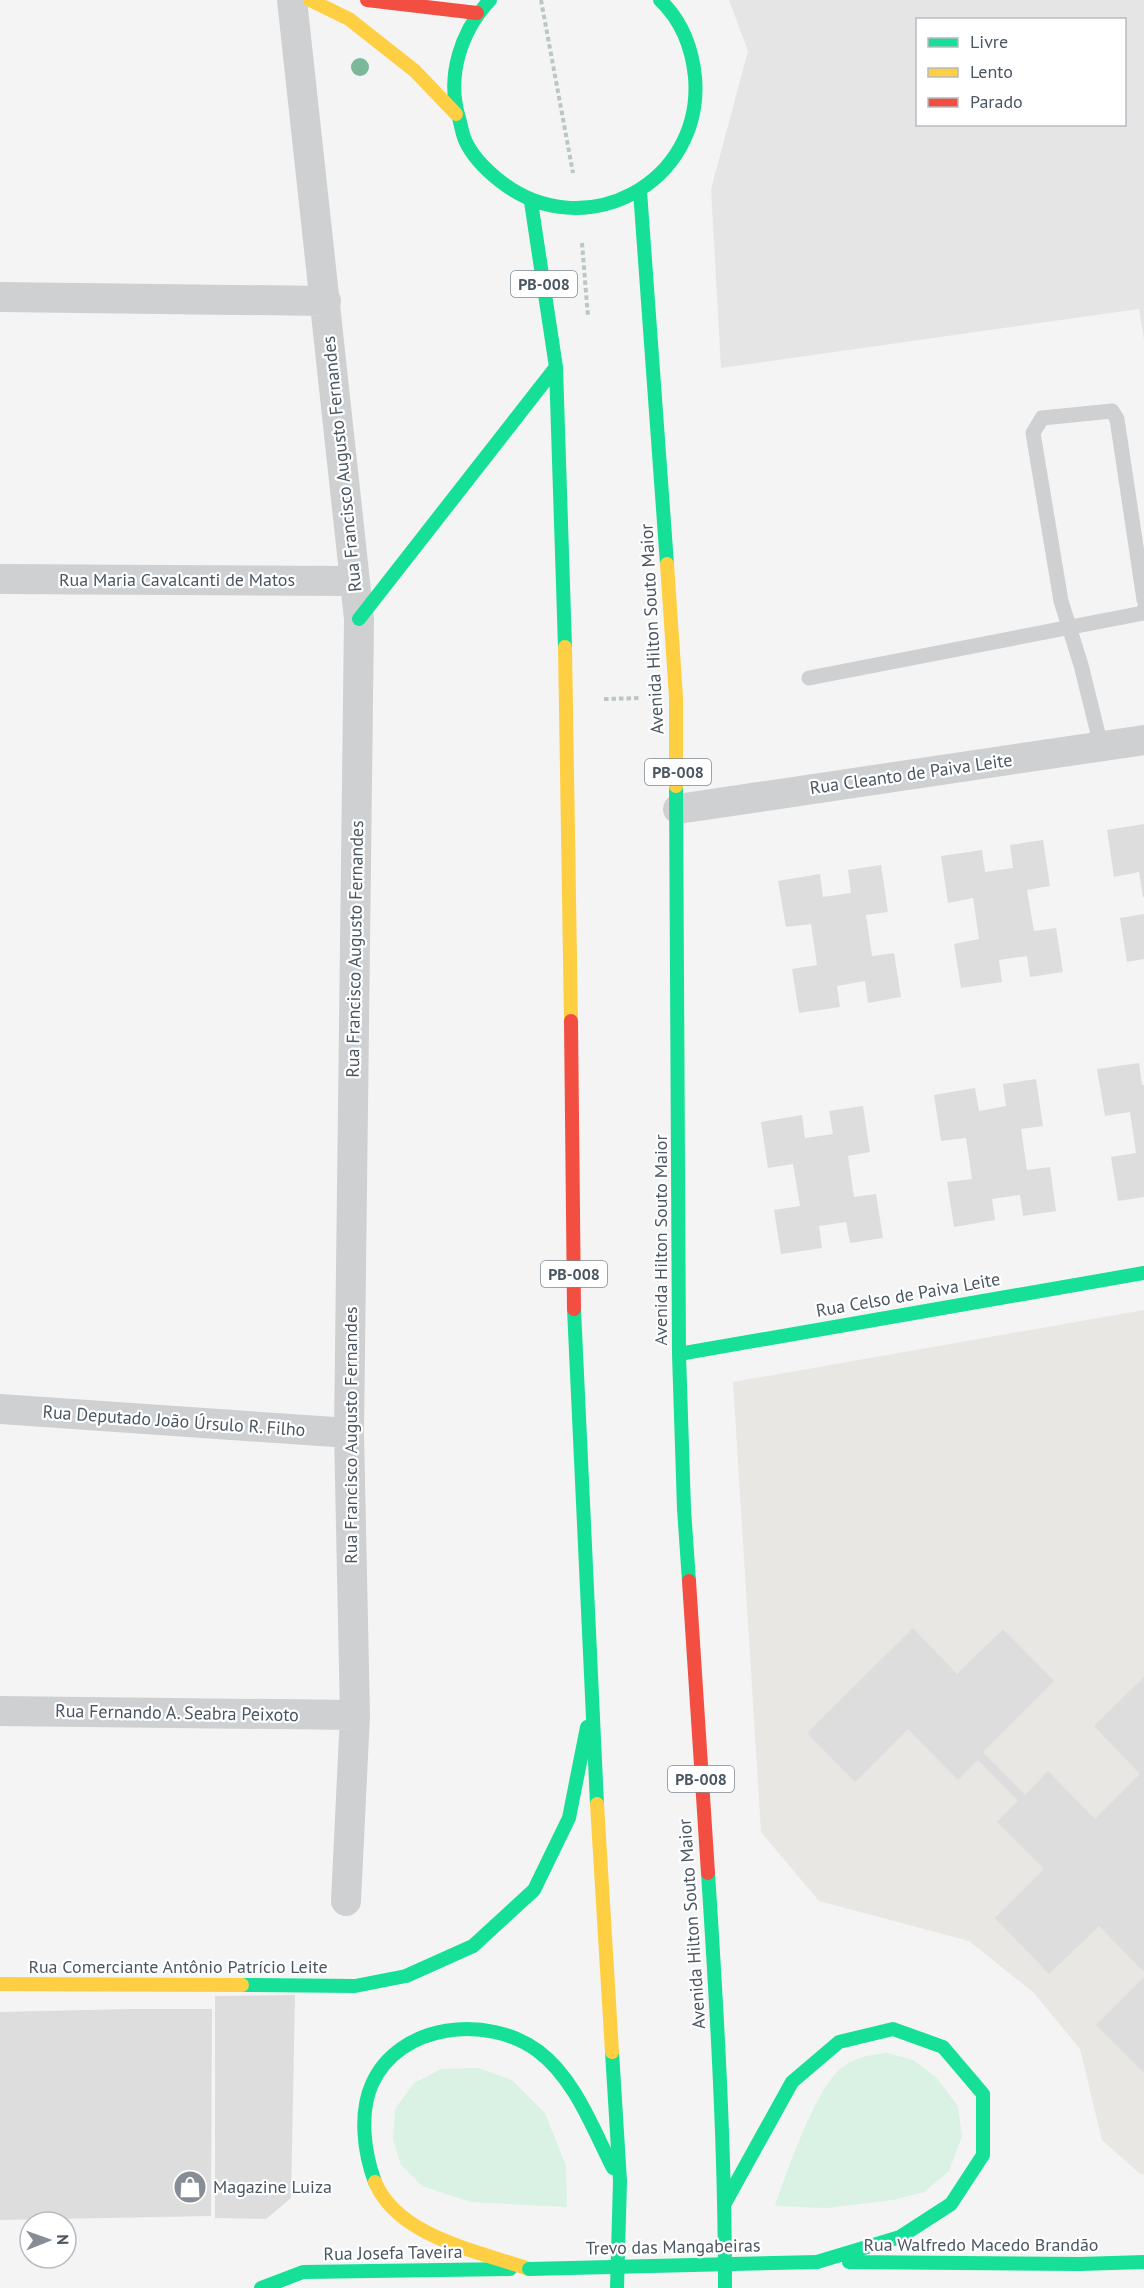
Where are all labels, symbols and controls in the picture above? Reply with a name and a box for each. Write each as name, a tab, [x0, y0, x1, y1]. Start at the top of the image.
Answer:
legend	[916, 18, 1126, 126]
text: Livre	[970, 30, 1008, 53]
text: Lento	[970, 60, 1013, 83]
text: Parado	[970, 90, 1023, 113]
road number: PB-008	[511, 271, 577, 297]
street label: Rua Francisco Augusto Fernandes	[317, 335, 366, 593]
street label: Avenida Hilton Souto Maior	[634, 523, 669, 735]
street label: Rua Maria Cavalcanti de Matos	[59, 568, 295, 591]
street label: Rua Cleanto de Paiva Leite	[808, 748, 1014, 799]
road number: PB-008	[645, 759, 711, 785]
street label: Rua Francisco Augusto Fernandes	[341, 820, 368, 1078]
street label: Avenida Hilton Souto Maior	[649, 1134, 672, 1346]
road number: PB-008	[541, 1261, 607, 1287]
street label: Rua Celso de Paiva Leite	[814, 1267, 1002, 1322]
street label: Rua Francisco Augusto Fernandes	[339, 1306, 362, 1564]
street label: Rua Deputado João Úrsulo R. Filho	[42, 1400, 306, 1441]
street label: Rua Fernando A. Seabra Peixoto	[55, 1699, 299, 1726]
road number: PB-008	[668, 1766, 734, 1792]
street label: Avenida Hilton Souto Maior	[673, 1818, 710, 2030]
street label: Rua Comerciante Antônio Patrício Leite	[28, 1955, 328, 1978]
shop icon: Magazine Luiza	[172, 2169, 208, 2205]
place label: Magazine Luiza	[213, 2175, 332, 2198]
north arrow	[18, 2210, 78, 2270]
street label: Trevo das Mangabeiras	[585, 2233, 761, 2260]
street label: Rua Walfredo Macedo Brandão	[864, 2233, 1098, 2256]
text: N	[53, 2234, 73, 2245]
street label: Rua Josefa Taveira	[323, 2240, 463, 2265]

